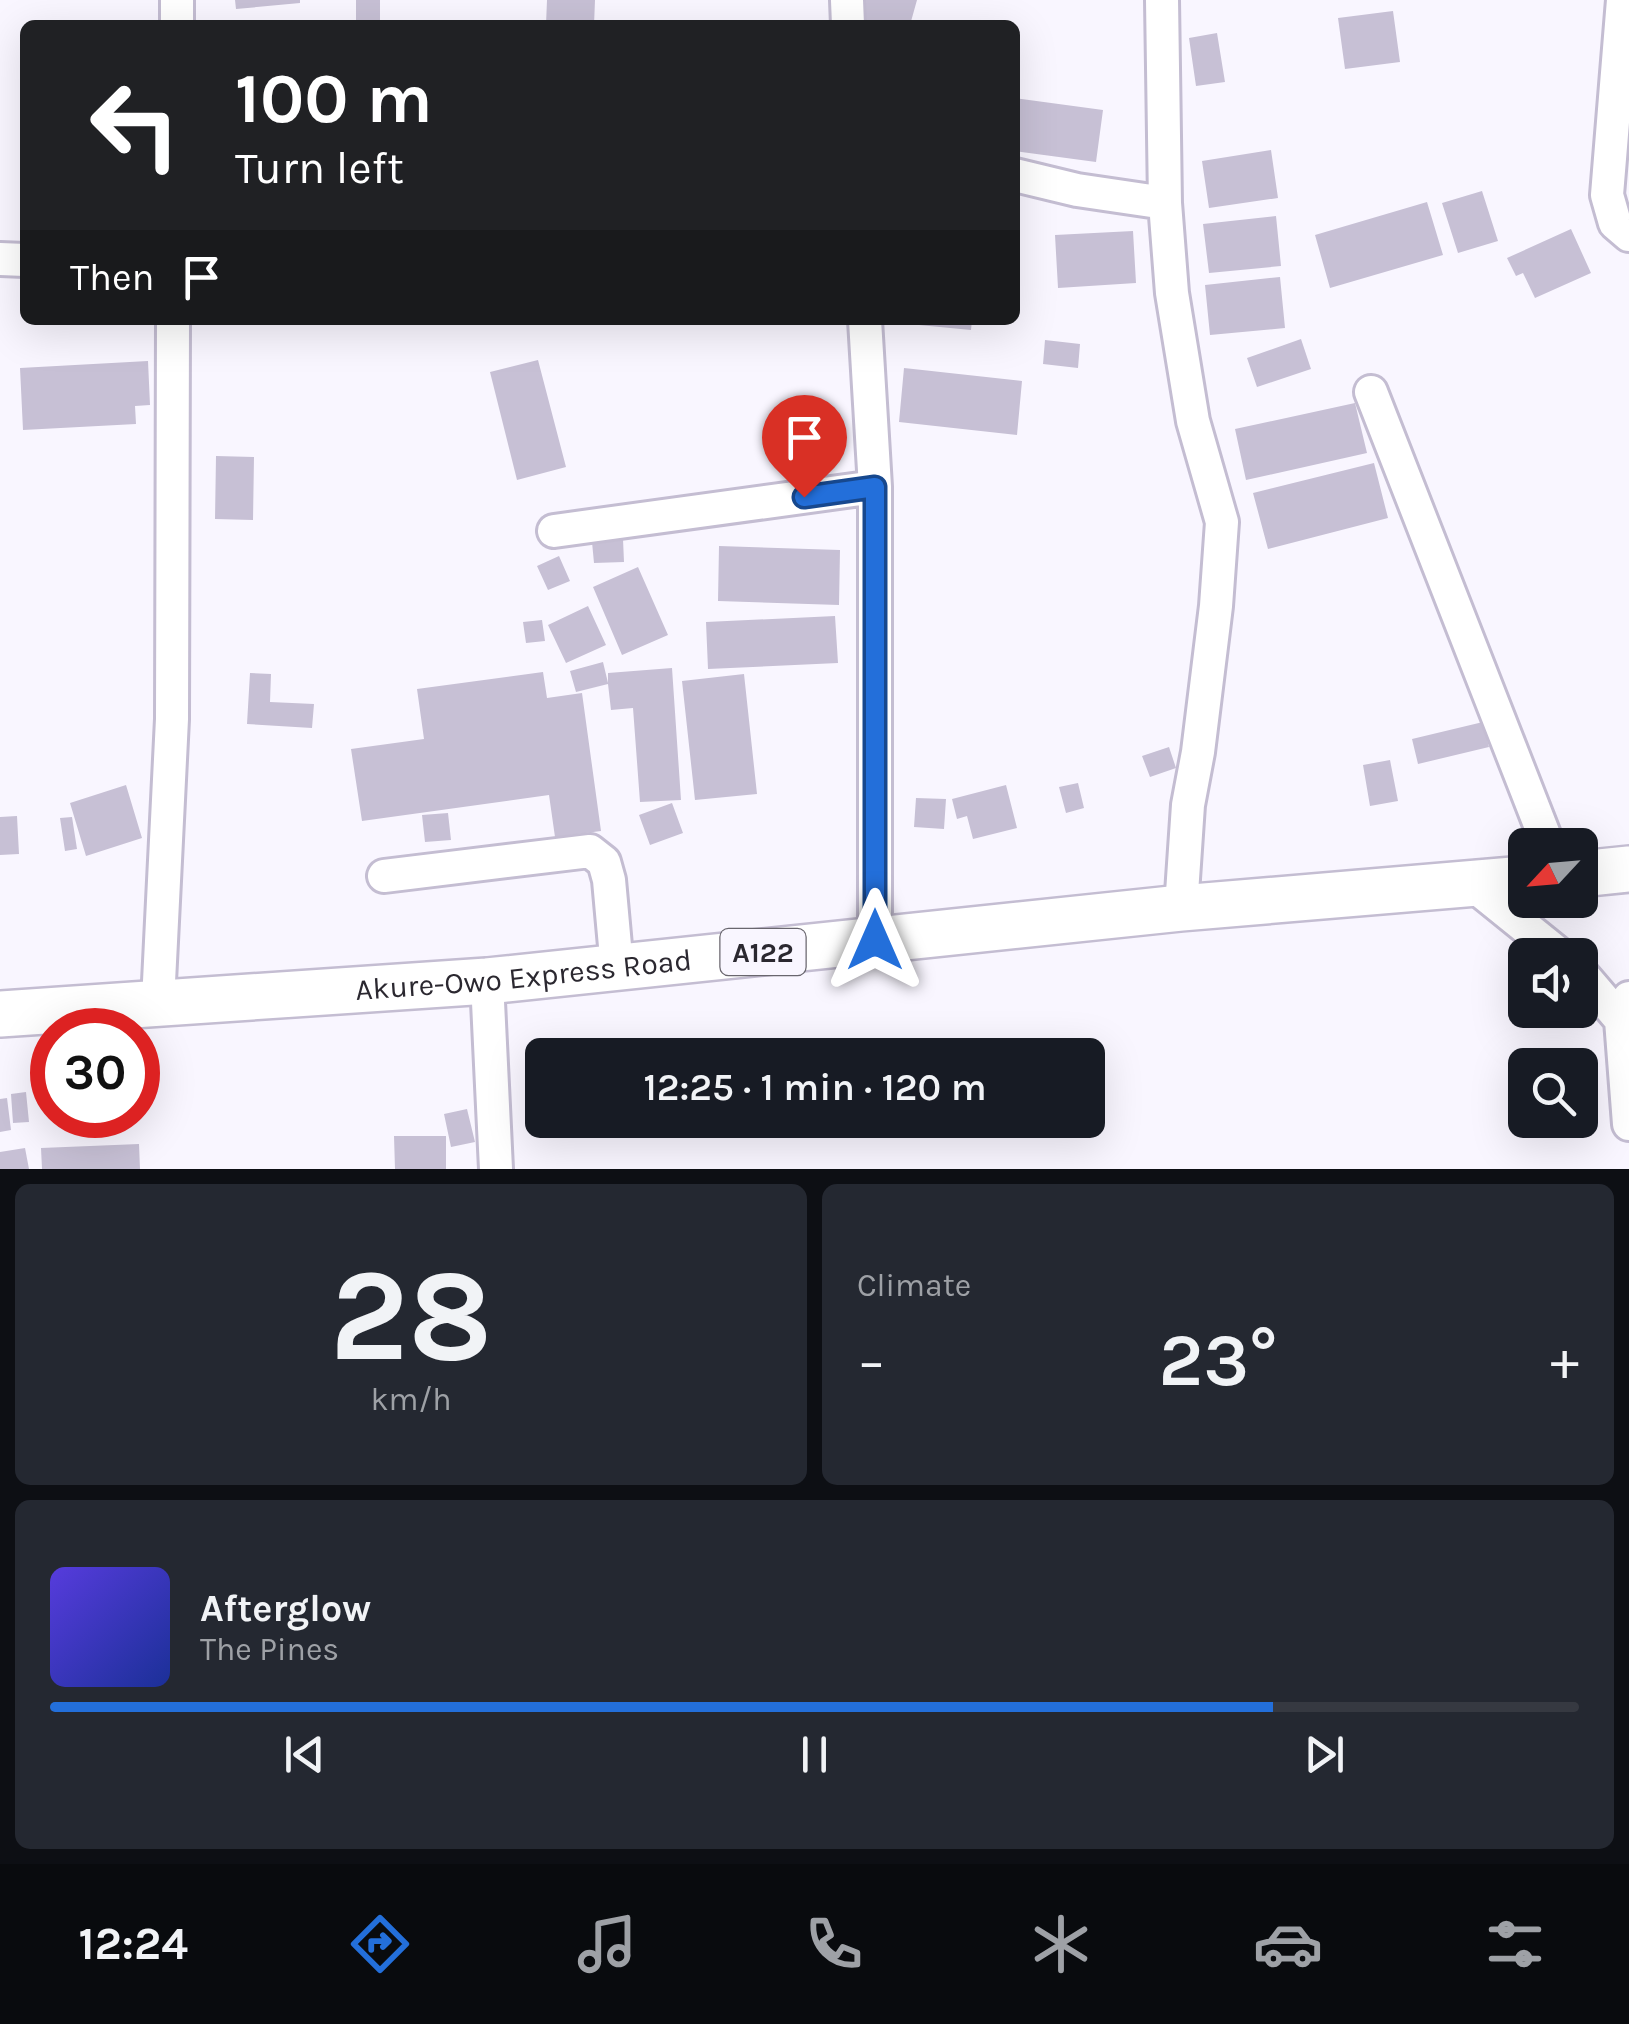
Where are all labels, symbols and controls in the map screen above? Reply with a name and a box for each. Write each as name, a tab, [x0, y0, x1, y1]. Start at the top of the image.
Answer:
text: 100 m	[235, 58, 433, 140]
icon: left	[70, 60, 200, 190]
text: Turn left	[235, 142, 404, 194]
icon: arrive	[174, 250, 229, 305]
text: Then	[70, 255, 154, 300]
pin	[762, 395, 847, 498]
icon: arrive	[777, 410, 832, 465]
north arrow	[1508, 828, 1598, 918]
map controls	[1508, 828, 1598, 1138]
position arrow	[823, 888, 927, 992]
road number: A122	[720, 929, 806, 975]
button: sound	[1508, 938, 1598, 1028]
street label: Akure-Owo Express Road	[354, 942, 693, 1008]
speed limit sign: 30	[30, 1008, 160, 1138]
button: search	[1508, 1048, 1598, 1138]
text: 12:25 · 1 min · 120 m	[643, 1065, 987, 1110]
text: 28	[330, 1240, 492, 1392]
text: Climate	[857, 1267, 971, 1304]
text: 23°	[1159, 1316, 1278, 1404]
text: −	[857, 1329, 886, 1393]
text: +	[1550, 1329, 1579, 1393]
text: km/h	[370, 1381, 452, 1418]
text: Afterglow	[200, 1586, 371, 1631]
text: The Pines	[200, 1631, 339, 1668]
icon: previous	[277, 1727, 332, 1782]
icon: pause	[787, 1727, 842, 1782]
icon: next	[1297, 1727, 1352, 1782]
icon: directions	[345, 1909, 415, 1979]
icon: music	[572, 1909, 642, 1979]
icon: phone	[799, 1909, 869, 1979]
icon: climate	[1026, 1909, 1096, 1979]
icon: car	[1253, 1909, 1323, 1979]
icon: filters	[1480, 1909, 1550, 1979]
text: 12:24	[79, 1918, 188, 1970]

